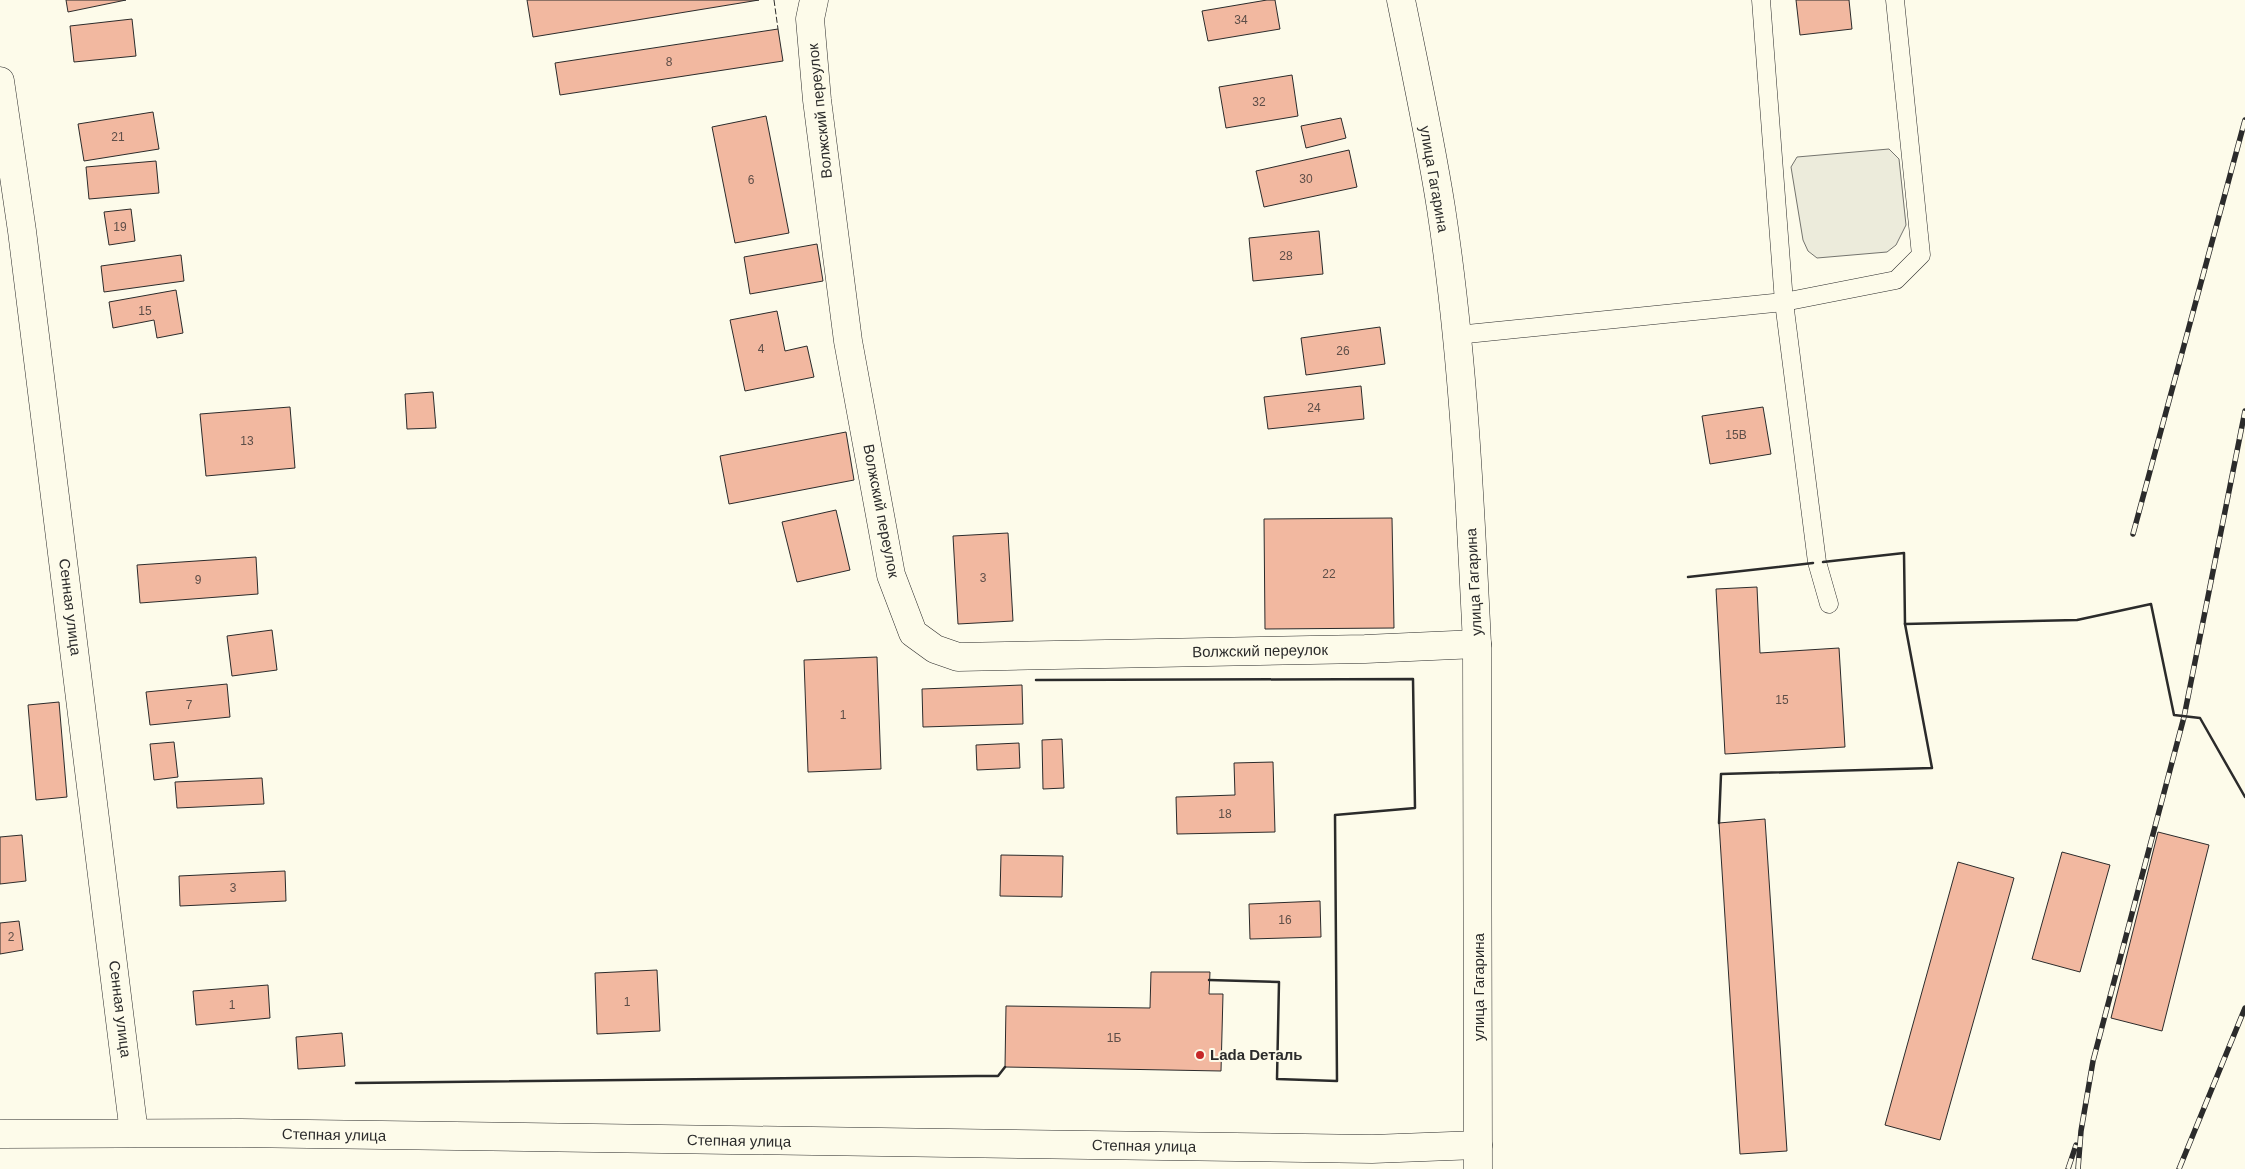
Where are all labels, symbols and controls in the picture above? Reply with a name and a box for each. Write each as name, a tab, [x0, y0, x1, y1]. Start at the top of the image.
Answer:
house number: 34	[1234, 13, 1248, 27]
street label: Волжский переулок	[804, 42, 835, 179]
house number: 8	[666, 55, 673, 69]
house number: 32	[1252, 95, 1266, 109]
street label: улица Гагарина	[1417, 124, 1452, 234]
house number: 21	[111, 130, 125, 144]
house number: 30	[1299, 172, 1313, 186]
house number: 6	[748, 173, 755, 187]
house number: 19	[113, 220, 127, 234]
house number: 28	[1279, 249, 1293, 263]
house number: 15	[138, 304, 152, 318]
house number: 4	[758, 342, 765, 356]
house number: 26	[1336, 344, 1350, 358]
house number: 24	[1307, 401, 1321, 415]
house number: 15В	[1725, 428, 1747, 442]
house number: 13	[240, 434, 254, 448]
street label: Волжский переулок	[860, 443, 903, 580]
street label: улица Гагарина	[1462, 527, 1485, 636]
street label: Сенная улица	[56, 557, 85, 657]
house number: 22	[1322, 567, 1336, 581]
house number: 3	[980, 571, 987, 585]
house number: 9	[195, 573, 202, 587]
street label: Волжский переулок	[1192, 641, 1328, 660]
house number: 15	[1775, 693, 1789, 707]
house number: 7	[186, 698, 193, 712]
house number: 1	[840, 708, 847, 722]
house number: 18	[1218, 807, 1232, 821]
house number: 3	[230, 881, 237, 895]
house number: 16	[1278, 913, 1292, 927]
house number: 2	[8, 930, 15, 944]
street label: улица Гагарина	[1470, 932, 1487, 1041]
street label: Сенная улица	[106, 959, 135, 1059]
house number: 1	[624, 995, 631, 1009]
house number: 1	[229, 998, 236, 1012]
house number: 1Б	[1107, 1031, 1121, 1045]
place label: Lada Dеталь	[1210, 1046, 1303, 1063]
marker: Lada Dеталь	[1194, 1049, 1206, 1061]
street label: Степная улица	[282, 1125, 387, 1144]
street label: Степная улица	[687, 1131, 792, 1150]
street label: Степная улица	[1092, 1136, 1197, 1155]

